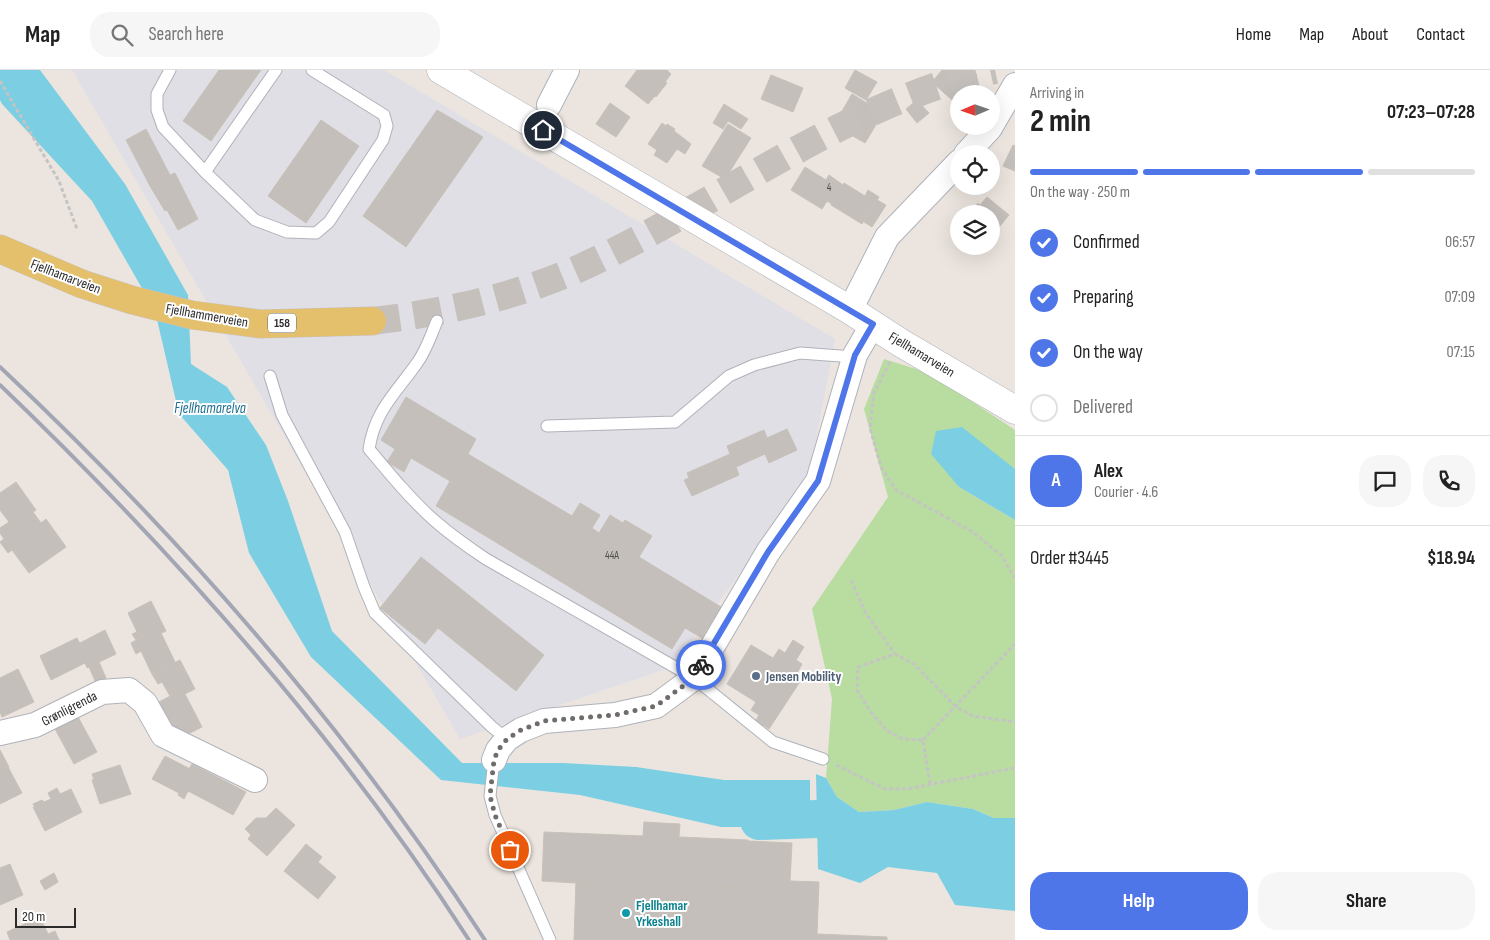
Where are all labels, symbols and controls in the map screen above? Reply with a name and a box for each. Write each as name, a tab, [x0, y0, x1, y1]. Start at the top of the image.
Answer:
search box	[90, 12, 440, 57]
text: Map	[25, 20, 60, 49]
icon: search	[108, 21, 136, 49]
text: Search here	[148, 23, 224, 46]
text: Home	[1236, 24, 1271, 45]
text: Map	[1299, 24, 1324, 45]
text: About	[1352, 24, 1388, 45]
text: Contact	[1416, 24, 1465, 45]
text: Arriving in	[1030, 84, 1084, 103]
north arrow	[950, 85, 1000, 135]
map controls	[950, 85, 1000, 255]
text: 07:23–07:28	[1387, 101, 1475, 124]
text: 2 min	[1030, 102, 1091, 141]
pin	[522, 109, 564, 151]
icon: home	[529, 116, 557, 144]
button: locate	[950, 145, 1000, 195]
house number: 4	[827, 181, 832, 194]
text: On the way · 250 m	[1030, 183, 1130, 202]
button: layers	[950, 205, 1000, 255]
icon: check	[1030, 229, 1058, 257]
text: Confirmed	[1073, 231, 1140, 254]
text: 06:57	[1445, 233, 1475, 252]
street label: Fjellhamarveien	[28, 255, 103, 298]
icon: check	[1030, 284, 1058, 312]
text: Preparing	[1073, 286, 1134, 309]
text: 07:09	[1444, 288, 1475, 307]
street label: Fjellhammerveien	[164, 300, 249, 331]
road number: 158	[268, 314, 296, 332]
street label: Fjellhamarveien	[886, 328, 958, 381]
icon: check	[1030, 339, 1058, 367]
text: On the way	[1073, 341, 1143, 364]
text: 07:15	[1447, 343, 1475, 362]
text: Delivered	[1073, 396, 1133, 419]
water label: Fjellhamarelva	[174, 399, 246, 418]
button: chat	[1359, 455, 1411, 507]
button: phone	[1423, 455, 1475, 507]
text: Alex	[1094, 460, 1123, 483]
text: A	[1051, 469, 1061, 492]
text: Courier · 4.6	[1094, 483, 1158, 502]
text: Order #3445	[1030, 547, 1109, 570]
text: $18.94	[1427, 547, 1475, 570]
house number: 44A	[605, 549, 619, 562]
courier	[676, 640, 726, 690]
icon: bike	[687, 651, 715, 679]
place label: Jensen Mobility	[765, 668, 842, 685]
marker: Jensen Mobility	[750, 670, 762, 682]
street label: Grønligrenda	[38, 687, 100, 730]
pin	[489, 829, 531, 871]
icon: bag	[496, 836, 524, 864]
button: Help	[1030, 872, 1248, 930]
button: Share	[1258, 872, 1475, 930]
place label: Fjellhamar Yrkeshall	[636, 897, 688, 930]
scale bar	[15, 905, 76, 928]
marker: Fjellhamar Yrkeshall	[620, 907, 632, 919]
text: 20 m	[22, 908, 45, 925]

